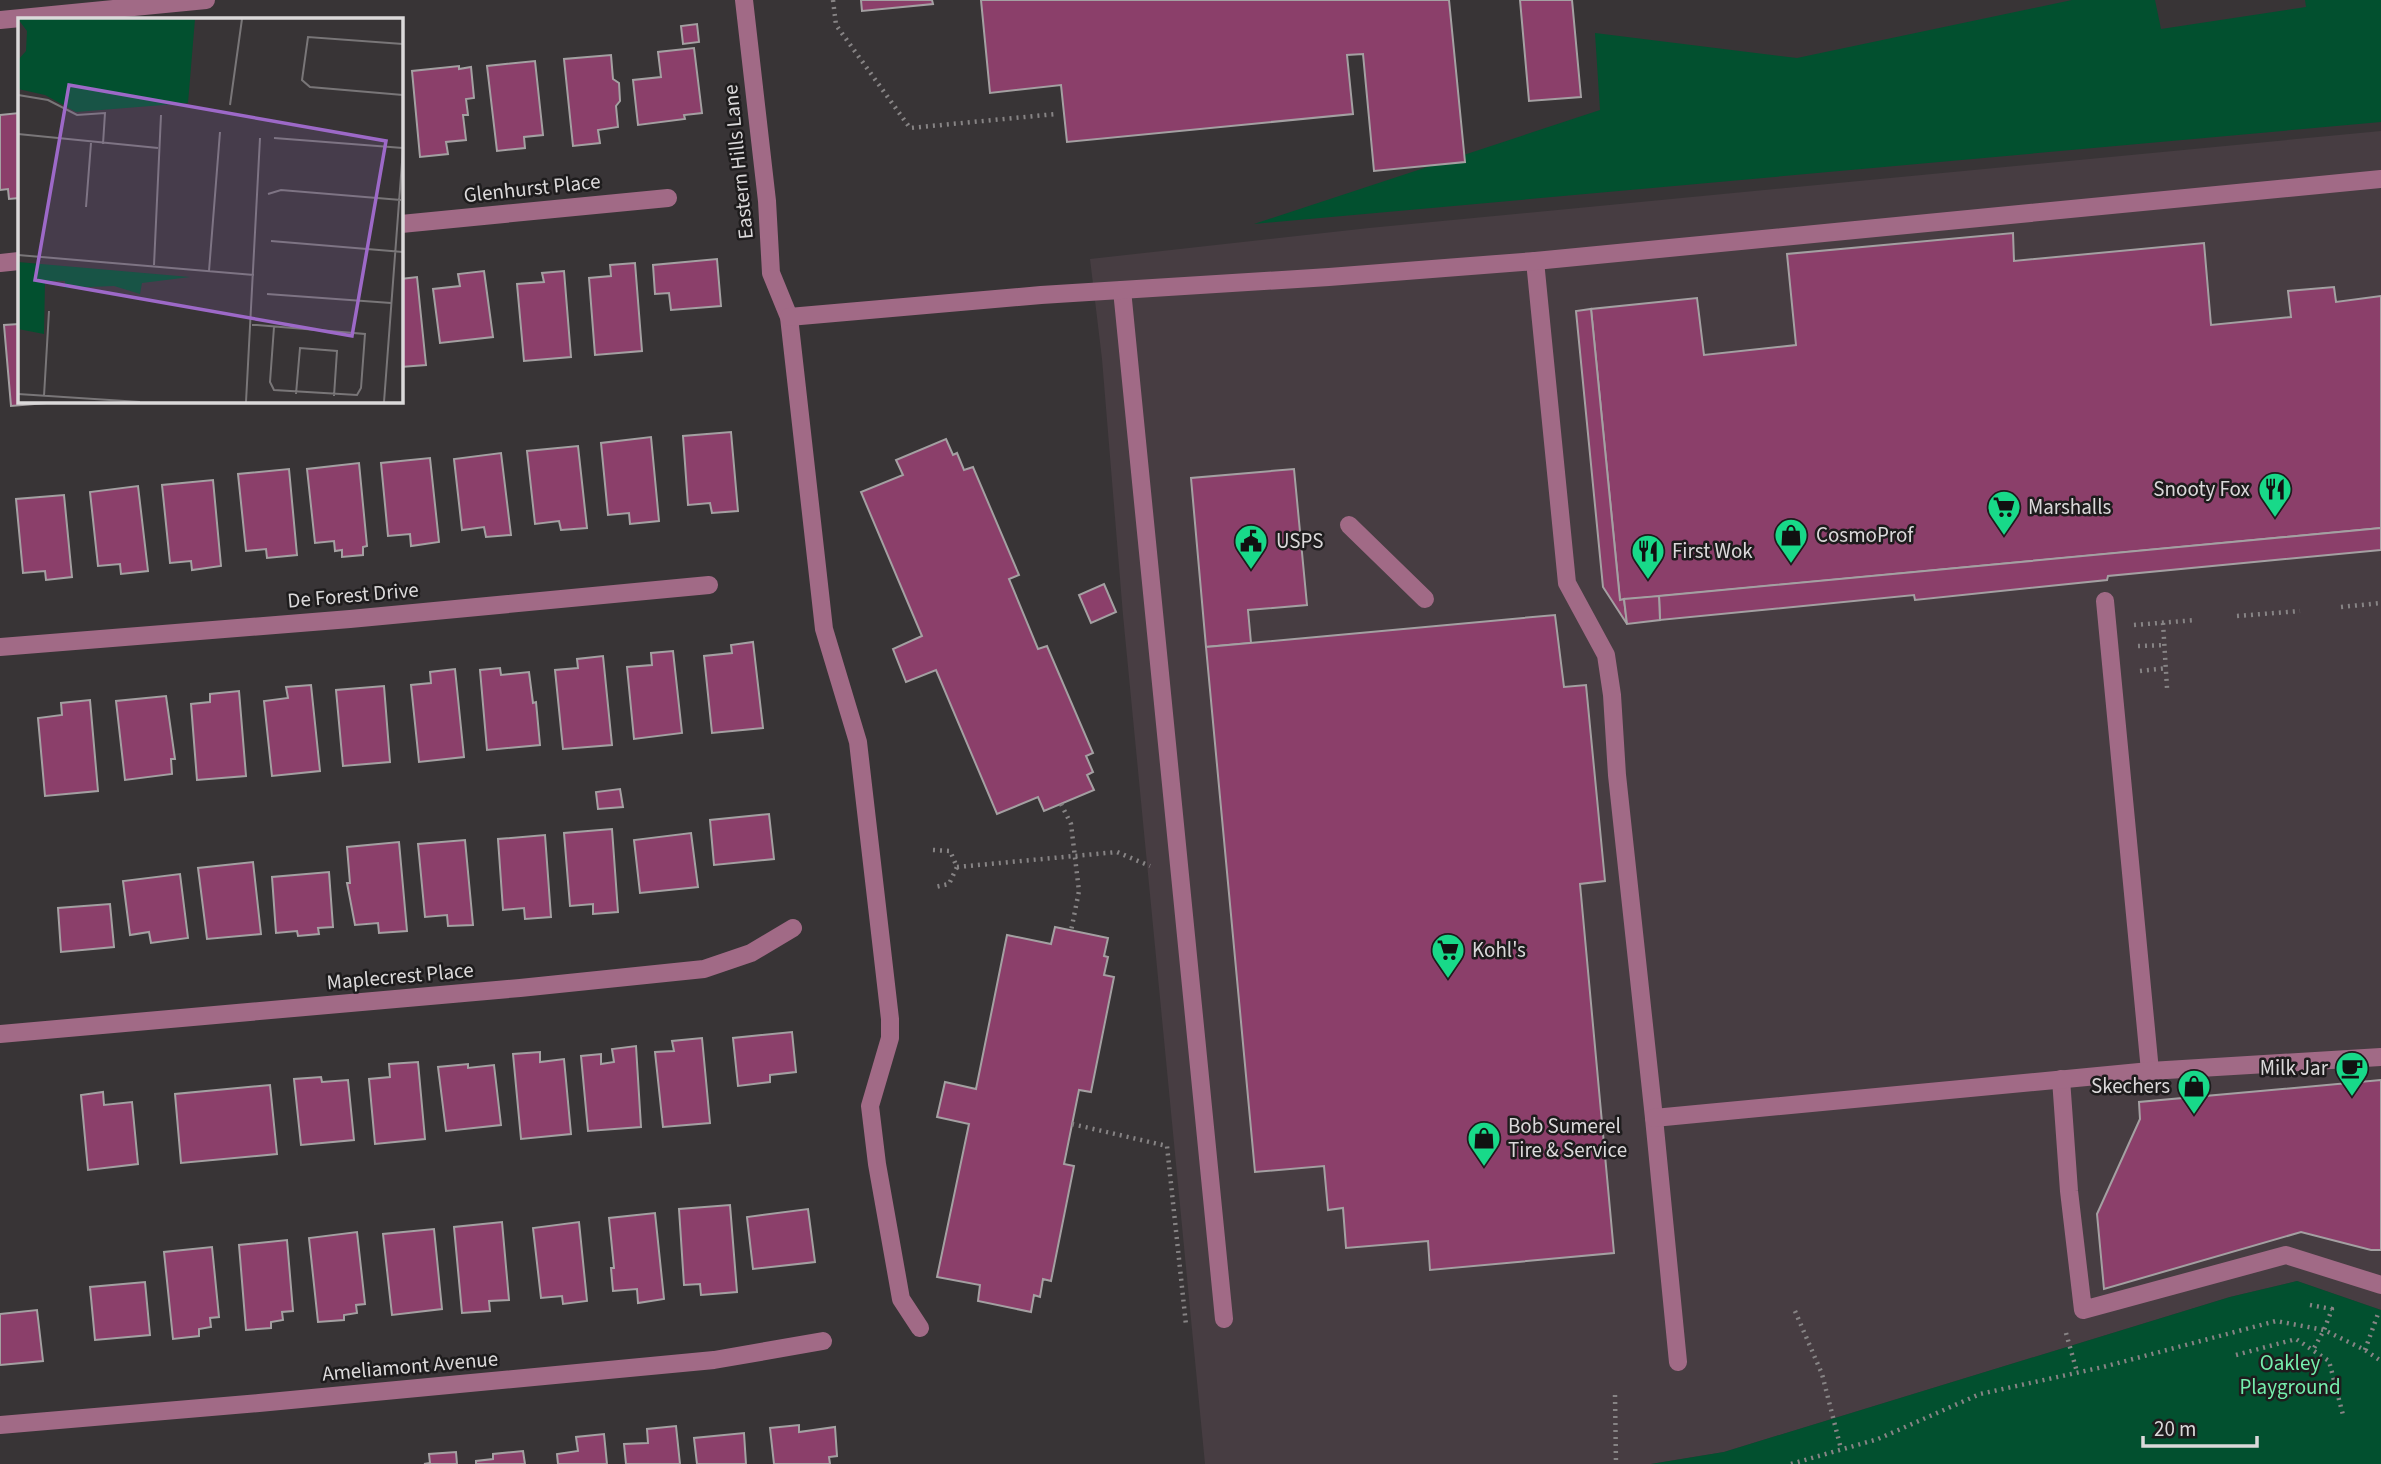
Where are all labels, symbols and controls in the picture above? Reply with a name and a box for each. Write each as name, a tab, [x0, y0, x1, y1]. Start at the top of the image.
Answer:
inset map	[18, 18, 402, 402]
street label: Eastern Hills Lane	[715, 83, 761, 241]
street label: Glenhurst Place	[462, 166, 602, 210]
restaurant icon: Snooty Fox	[2256, 470, 2294, 519]
place label: Snooty Fox	[2153, 474, 2251, 504]
supermarket icon: Marshalls	[1985, 488, 2023, 537]
place label: Marshalls	[2028, 492, 2112, 522]
shop icon: CosmoProf	[1772, 516, 1810, 565]
place label: CosmoProf	[1816, 520, 1914, 550]
public building icon: USPS	[1232, 522, 1270, 571]
place label: USPS	[1276, 526, 1323, 556]
restaurant icon: First Wok	[1629, 532, 1667, 581]
place label: First Wok	[1672, 536, 1753, 566]
street label: De Forest Drive	[286, 574, 420, 616]
supermarket icon: Kohl's	[1429, 931, 1467, 980]
place label: Kohl's	[1472, 935, 1526, 965]
street label: Maplecrest Place	[325, 955, 475, 997]
cafe icon: Milk Jar	[2333, 1049, 2371, 1098]
place label: Milk Jar	[2260, 1053, 2329, 1083]
shop icon: Skechers	[2175, 1067, 2213, 1116]
place label: Skechers	[2091, 1071, 2170, 1101]
place label: Bob Sumerel Tire & Service	[1508, 1111, 1627, 1165]
shop icon: Bob Sumerel Tire & Service	[1465, 1119, 1503, 1168]
street label: Ameliamont Avenue	[321, 1343, 499, 1389]
park label: Oakley Playground	[2239, 1348, 2341, 1402]
scale bar	[2143, 1404, 2257, 1448]
text: 20 m	[2154, 1414, 2196, 1444]

